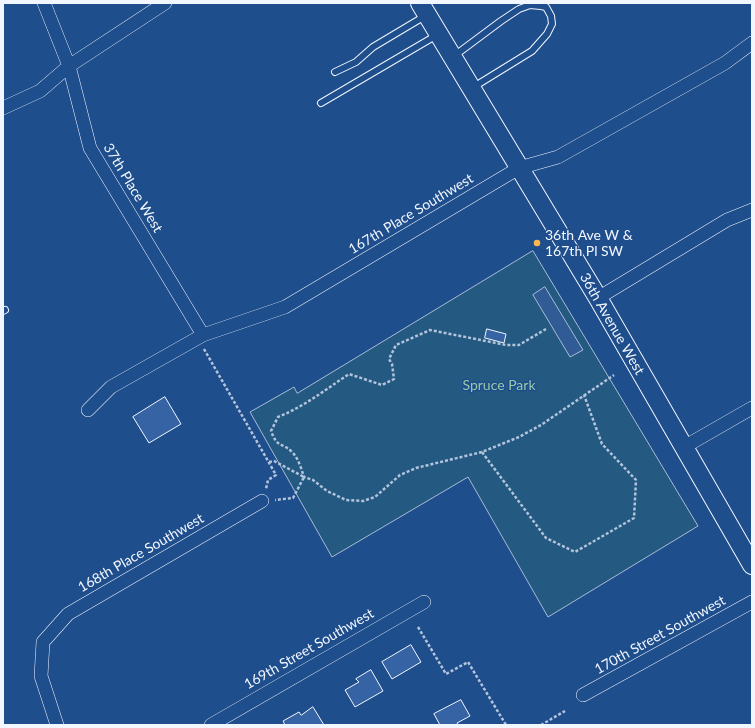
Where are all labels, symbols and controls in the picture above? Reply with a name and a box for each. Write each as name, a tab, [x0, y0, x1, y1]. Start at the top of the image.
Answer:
street label: 37th Place West	[100, 140, 166, 236]
street label: 167th Place Southwest	[346, 170, 476, 258]
place label: 36th Ave W & 167th Pl SW	[545, 227, 633, 260]
marker: 36th Ave W & 167th Pl SW	[532, 238, 542, 248]
street label: 36th Avenue West	[576, 270, 648, 378]
park label: Spruce Park	[462, 377, 536, 393]
street label: 168th Place Southwest	[75, 510, 207, 596]
street label: 170th Street Southwest	[592, 592, 728, 678]
street label: 169th Street Southwest	[241, 605, 377, 693]

